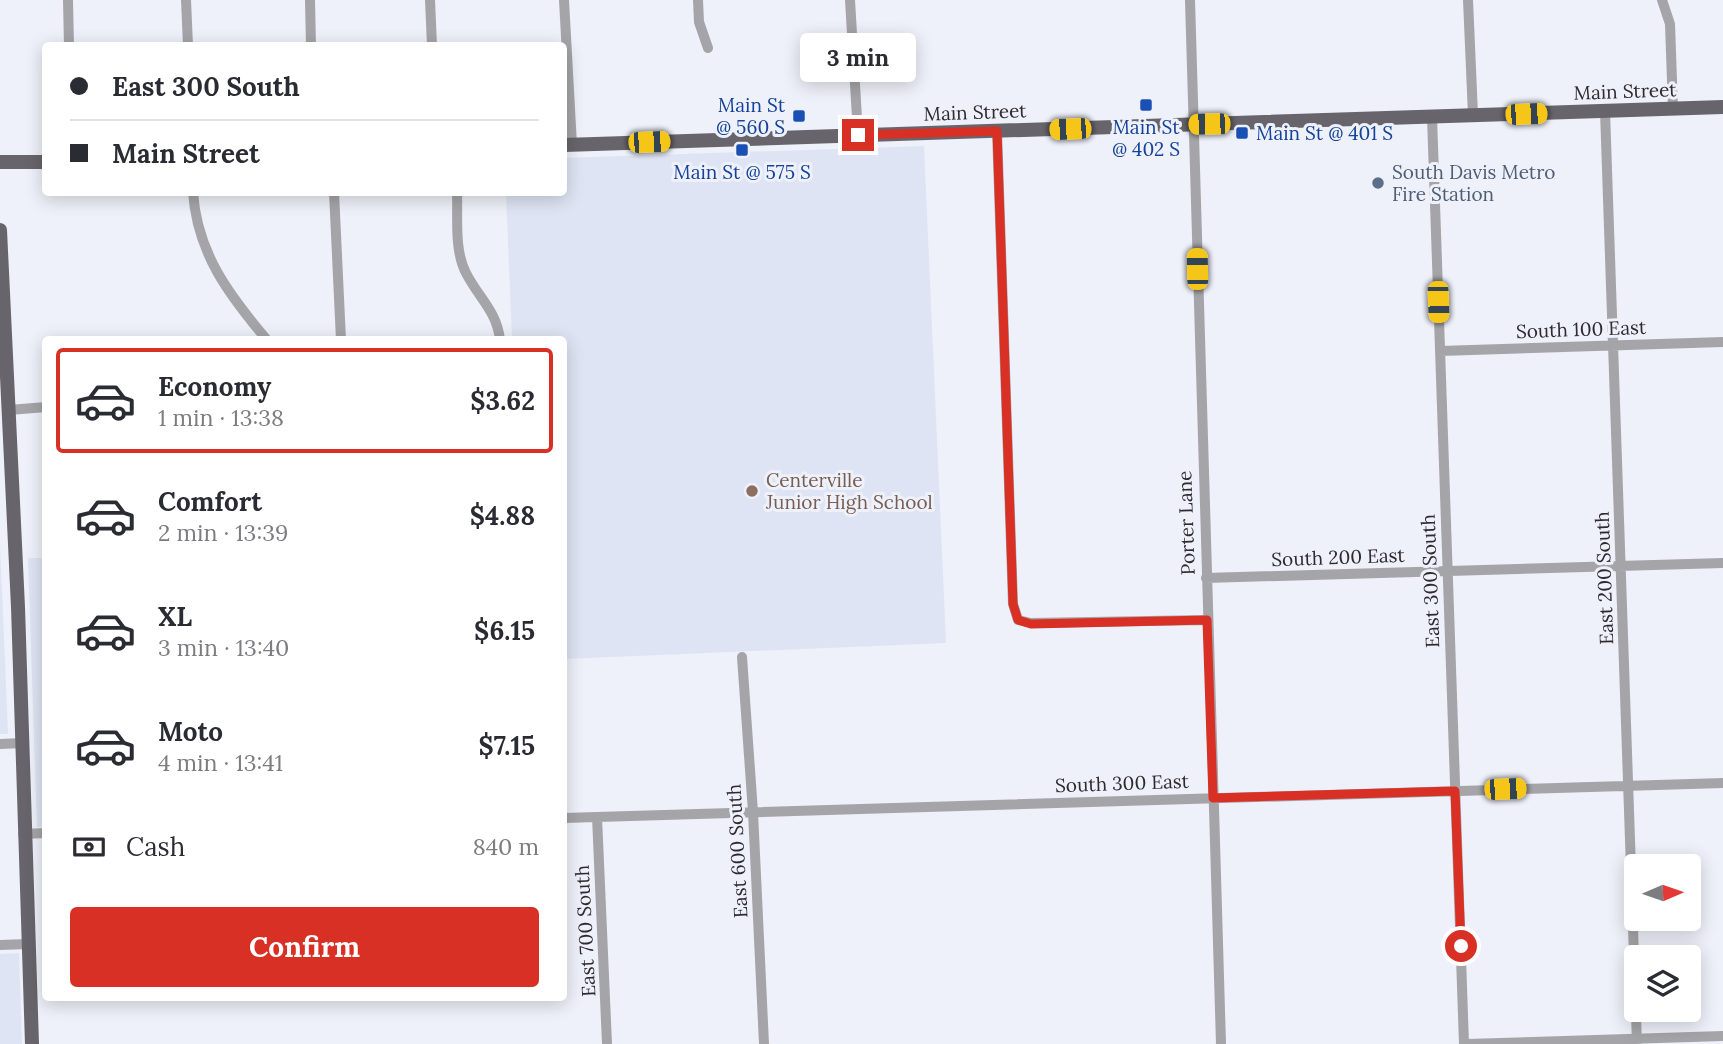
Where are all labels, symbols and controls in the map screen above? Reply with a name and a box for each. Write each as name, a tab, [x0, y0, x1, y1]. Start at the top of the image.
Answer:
callout: 3 min	[800, 33, 916, 82]
text: 3 min	[827, 43, 889, 72]
text: East 300 South	[112, 70, 300, 103]
street label: Main Street	[1573, 77, 1678, 105]
place label: Main St @ 560 S	[716, 93, 786, 139]
marker: Main St @ 402 S	[1138, 97, 1154, 113]
street label: Main Street	[923, 98, 1028, 126]
car	[1505, 103, 1548, 125]
marker: Main St @ 560 S	[791, 108, 807, 124]
car	[1188, 113, 1231, 135]
place label: Main St @ 402 S	[1112, 115, 1180, 161]
car	[1049, 118, 1092, 140]
route end	[842, 119, 874, 151]
place label: Main St @ 401 S	[1256, 121, 1393, 145]
marker: Main St @ 401 S	[1234, 125, 1250, 141]
car	[628, 131, 671, 153]
text: Main Street	[112, 137, 260, 170]
marker: Main St @ 575 S	[734, 142, 750, 158]
place label: Main St @ 575 S	[673, 160, 811, 184]
place label: South Davis Metro Fire Station	[1392, 160, 1555, 206]
marker: South Davis Metro Fire Station	[1370, 175, 1386, 191]
car	[1187, 248, 1208, 290]
car	[1427, 281, 1450, 323]
street label: South 100 East	[1515, 315, 1647, 343]
icon: car	[74, 369, 137, 432]
text: Economy	[158, 370, 271, 403]
text: $3.62	[470, 384, 535, 417]
text: 1 min · 13:38	[158, 403, 284, 432]
place label: Centerville Junior High School	[765, 468, 933, 514]
street label: Porter Lane	[1172, 470, 1200, 576]
marker: Centerville Junior High School	[744, 483, 760, 499]
icon: car	[74, 484, 137, 547]
text: Comfort	[158, 485, 262, 518]
text: $4.88	[470, 499, 535, 532]
street label: East 200 South	[1590, 511, 1618, 645]
street label: East 300 South	[1416, 514, 1444, 648]
text: 2 min · 13:39	[158, 518, 288, 547]
street label: South 200 East	[1271, 543, 1406, 571]
icon: car	[74, 599, 137, 662]
text: XL	[158, 600, 192, 633]
text: $6.15	[474, 614, 535, 647]
text: 3 min · 13:40	[158, 633, 289, 662]
icon: car	[74, 714, 137, 777]
text: Moto	[158, 715, 223, 748]
text: $7.15	[479, 729, 535, 762]
text: 4 min · 13:41	[158, 748, 283, 777]
street label: South 300 East	[1055, 769, 1190, 797]
car	[1484, 778, 1527, 800]
street label: East 600 South	[722, 783, 752, 919]
icon: cash	[70, 828, 108, 866]
text: Cash	[126, 830, 185, 863]
text: 840 m	[473, 832, 539, 861]
north arrow	[1624, 854, 1701, 931]
map controls	[1624, 854, 1701, 1022]
street label: East 700 South	[570, 864, 600, 998]
button: Confirm	[70, 907, 539, 987]
route start	[1445, 930, 1477, 962]
button: layers	[1624, 945, 1701, 1022]

